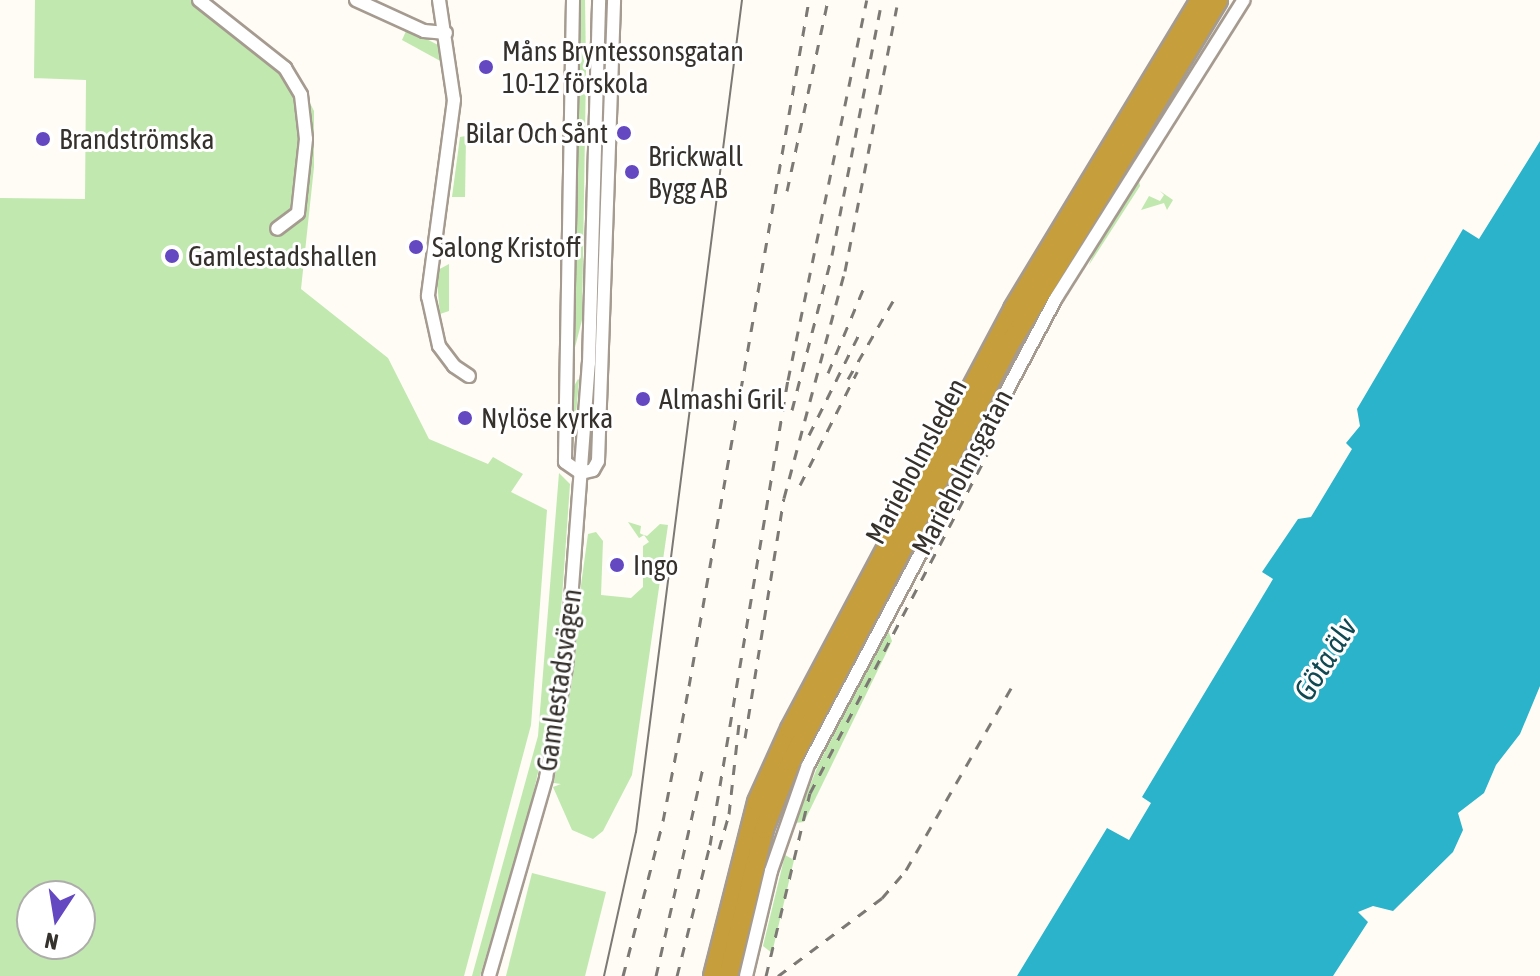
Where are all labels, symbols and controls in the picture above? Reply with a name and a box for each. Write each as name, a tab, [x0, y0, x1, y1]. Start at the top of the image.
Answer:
place label: Måns Bryntessonsgatan 10-12 förskola	[502, 34, 744, 100]
marker: Måns Bryntessonsgatan 10-12 förskola	[477, 58, 495, 76]
place label: Bilar Och Sånt	[465, 116, 608, 150]
place label: Brandströmska	[59, 122, 215, 156]
marker: Bilar Och Sånt	[615, 124, 633, 142]
marker: Brandströmska	[34, 130, 52, 148]
place label: Brickwall Bygg AB	[648, 139, 743, 205]
marker: Brickwall Bygg AB	[623, 163, 641, 181]
place label: Salong Kristoff	[432, 230, 581, 264]
marker: Salong Kristoff	[407, 238, 425, 256]
place label: Gamlestadshallen	[188, 239, 377, 273]
marker: Gamlestadshallen	[163, 247, 181, 265]
street label: Marieholmsleden	[858, 372, 974, 550]
place label: Almashi Gril	[659, 382, 784, 416]
street label: Marieholmsgatan	[904, 384, 1020, 560]
marker: Almashi Gril	[634, 390, 652, 408]
place label: Nylöse kyrka	[481, 401, 613, 435]
marker: Nylöse kyrka	[456, 409, 474, 427]
place label: Ingo	[633, 548, 678, 582]
marker: Ingo	[608, 556, 626, 574]
street label: Gamlestadsvägen	[530, 587, 588, 773]
water label: Göta älv	[1286, 611, 1364, 707]
north arrow	[16, 880, 96, 960]
text: N	[42, 927, 60, 956]

